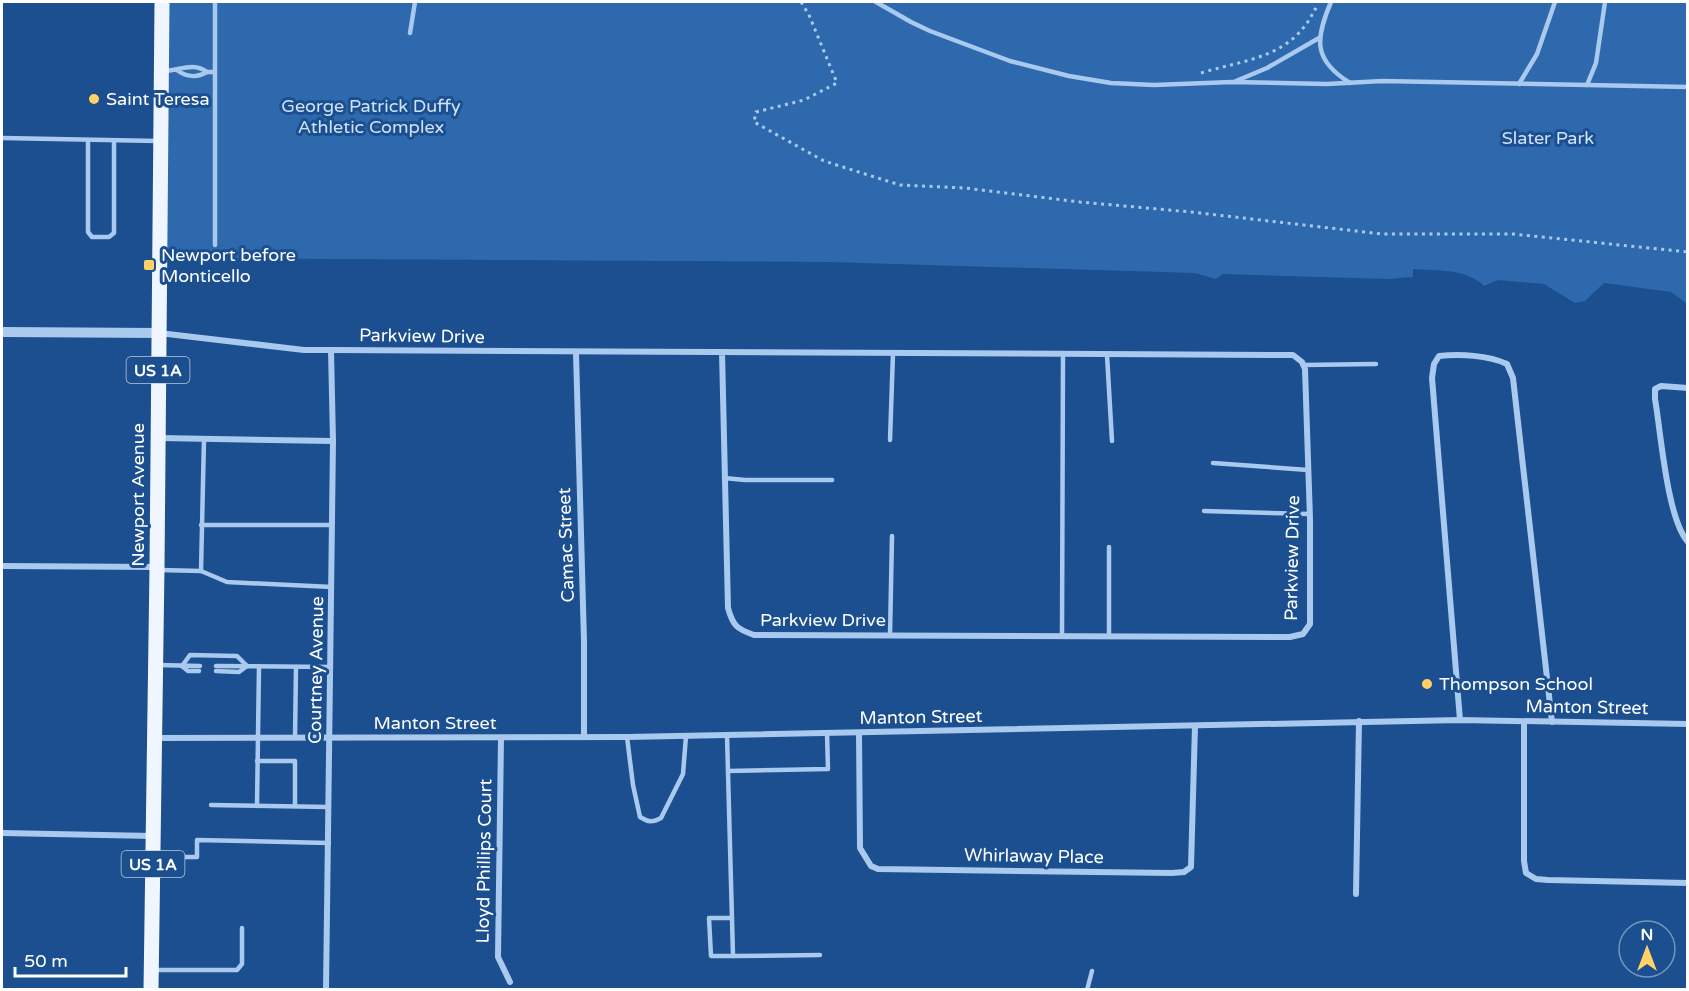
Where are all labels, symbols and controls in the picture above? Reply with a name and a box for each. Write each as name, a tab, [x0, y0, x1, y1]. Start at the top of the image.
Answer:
place label: Saint Teresa	[106, 88, 210, 110]
marker: Saint Teresa	[87, 92, 101, 106]
park label: George Patrick Duffy Athletic Complex	[281, 95, 461, 138]
park label: Slater Park	[1502, 127, 1594, 149]
place label: Newport before Monticello	[161, 244, 296, 287]
marker: Newport before Monticello	[142, 258, 156, 272]
street label: Parkview Drive	[359, 324, 485, 348]
road number: US 1A	[126, 357, 190, 383]
street label: Newport Avenue	[127, 423, 149, 567]
street label: Camac Street	[553, 487, 579, 603]
street label: Parkview Drive	[1280, 495, 1304, 621]
street label: Courtney Avenue	[304, 596, 328, 744]
street label: Parkview Drive	[760, 609, 886, 631]
place label: Thompson School	[1439, 673, 1593, 695]
marker: Thompson School	[1420, 677, 1434, 691]
street label: Manton Street	[1525, 695, 1649, 719]
street label: Manton Street	[859, 705, 983, 729]
street label: Manton Street	[373, 712, 497, 734]
street label: Lloyd Phillips Court	[472, 778, 496, 944]
street label: Whirlaway Place	[964, 844, 1104, 868]
road number: US 1A	[122, 851, 184, 877]
north arrow	[1617, 919, 1677, 979]
text: N	[1641, 925, 1653, 945]
scale bar	[15, 940, 126, 978]
text: 50 m	[24, 950, 68, 972]

